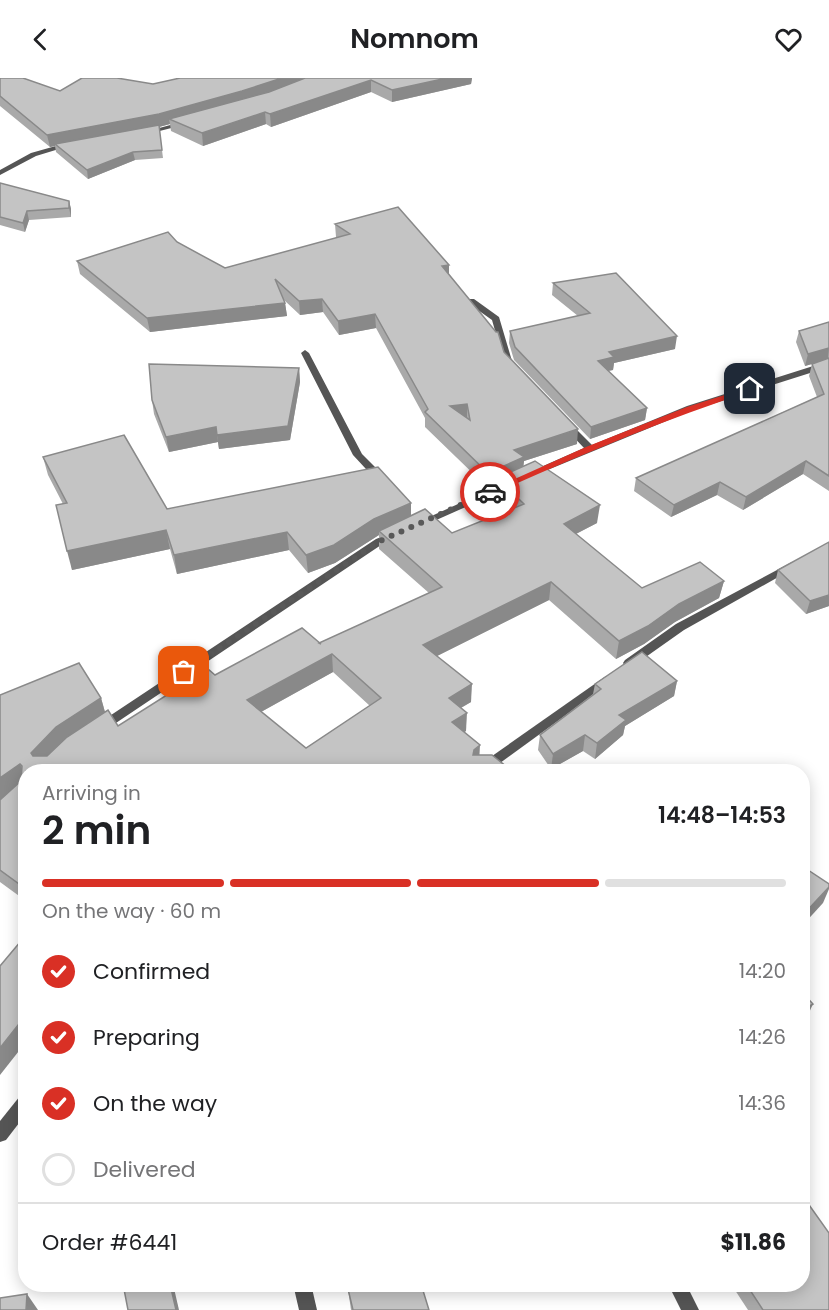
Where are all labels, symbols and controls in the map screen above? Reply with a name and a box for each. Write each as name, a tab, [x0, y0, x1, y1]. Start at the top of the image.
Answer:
text: Nomnom	[350, 20, 479, 57]
icon: back	[24, 23, 57, 56]
icon: heart	[772, 23, 805, 56]
pin	[724, 363, 775, 414]
icon: home	[733, 372, 766, 405]
courier	[460, 462, 520, 522]
icon: car	[474, 476, 507, 509]
pin	[158, 646, 209, 697]
icon: bag	[167, 655, 200, 688]
text: Arriving in	[42, 779, 141, 807]
text: 14:48–14:53	[658, 800, 786, 831]
text: 2 min	[42, 803, 151, 858]
text: On the way · 60 m	[42, 897, 221, 925]
icon: check	[42, 955, 75, 988]
text: Confirmed	[93, 956, 210, 987]
text: 14:20	[739, 957, 786, 985]
icon: check	[42, 1021, 75, 1054]
text: Preparing	[93, 1022, 200, 1053]
text: 14:26	[739, 1023, 786, 1051]
icon: check	[42, 1087, 75, 1120]
text: On the way	[93, 1088, 217, 1119]
text: 14:36	[738, 1089, 786, 1117]
text: Delivered	[93, 1154, 196, 1185]
text: Order #6441	[42, 1227, 177, 1258]
text: $11.86	[721, 1227, 786, 1258]

